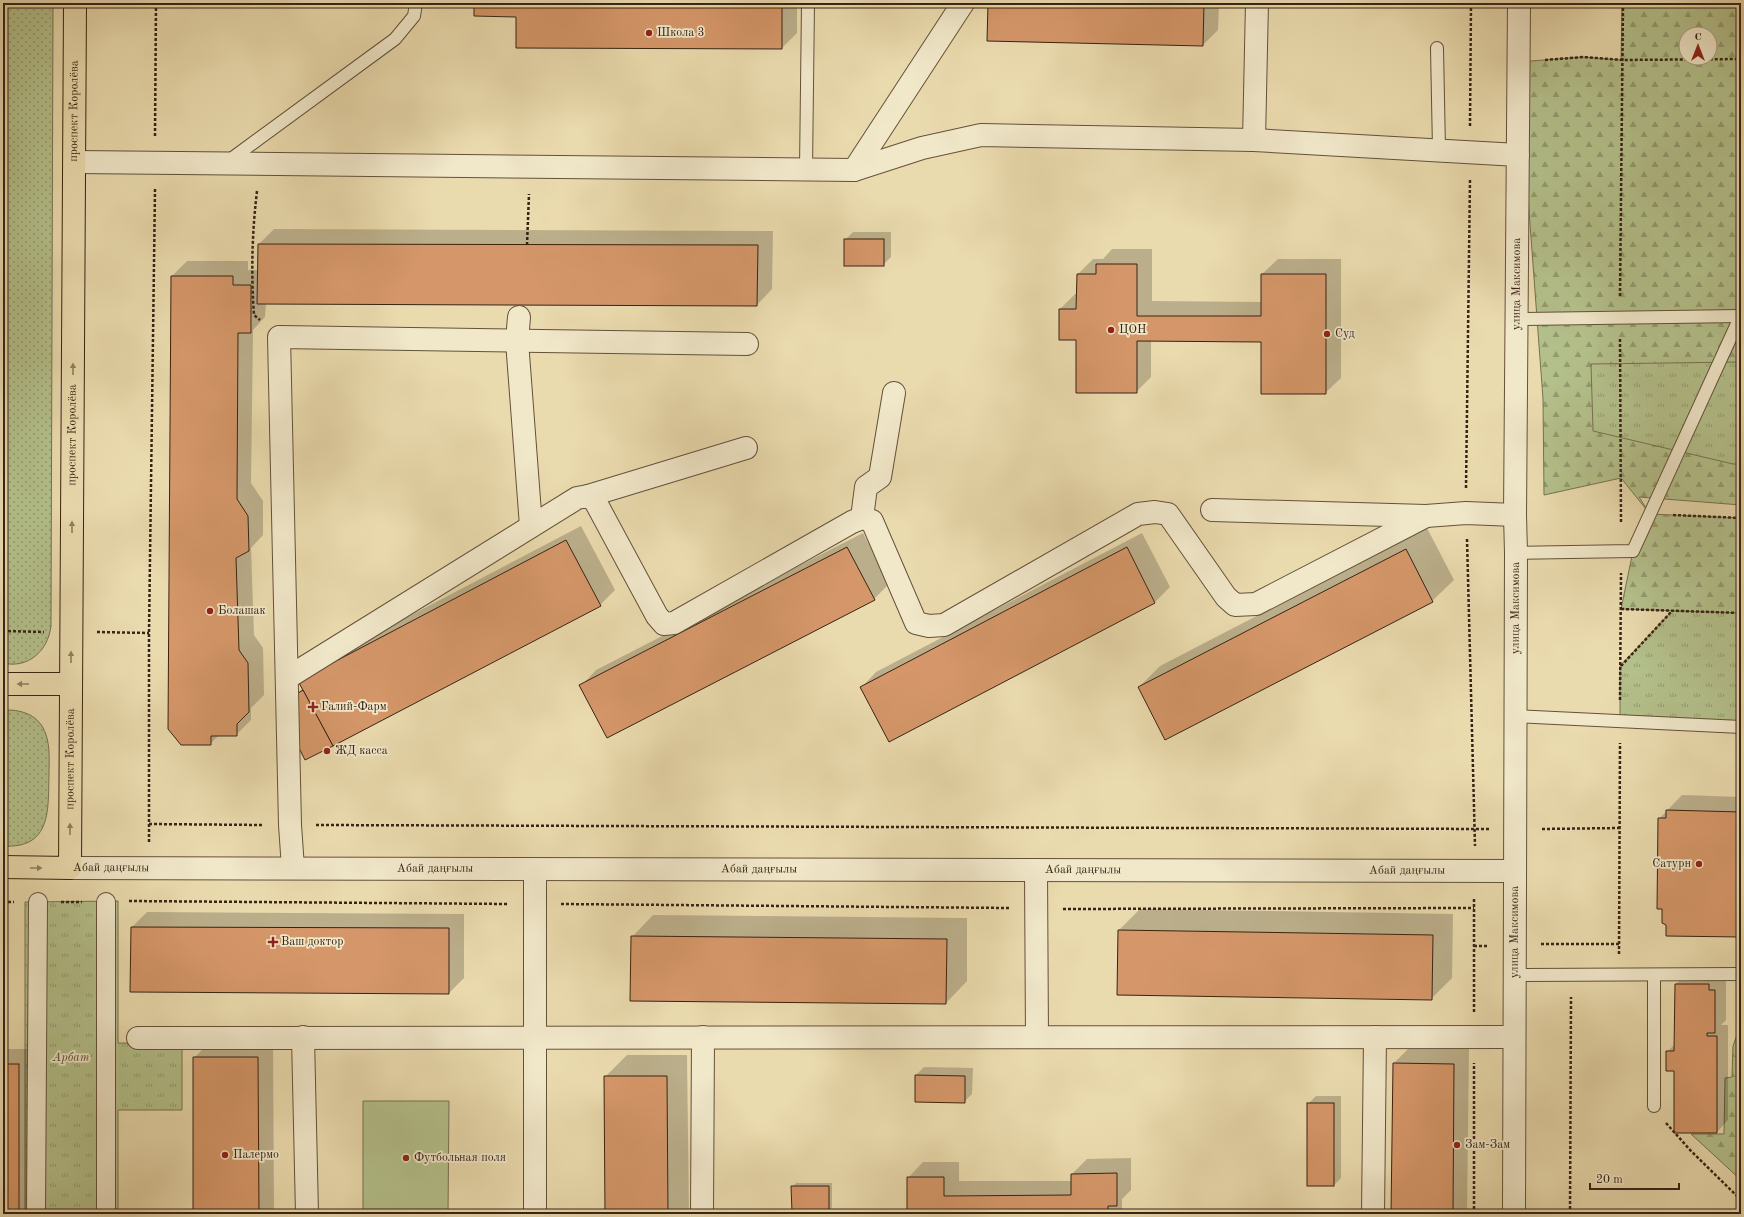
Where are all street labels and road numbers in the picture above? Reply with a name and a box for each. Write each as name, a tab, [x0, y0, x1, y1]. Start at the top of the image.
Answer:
street label: проспект Королёва	[68, 60, 81, 162]
street label: улица Максимова	[1510, 238, 1523, 330]
street label: проспект Королёва	[66, 384, 79, 486]
street label: улица Максимова	[1510, 562, 1522, 654]
street label: проспект Королёва	[64, 708, 77, 810]
street label: Абай даңғылы	[73, 862, 149, 874]
street label: Абай даңғылы	[397, 863, 473, 875]
street label: Абай даңғылы	[721, 863, 797, 876]
street label: Абай даңғылы	[1045, 864, 1121, 876]
street label: Абай даңғылы	[1369, 865, 1445, 877]
street label: улица Максимова	[1509, 886, 1521, 978]

